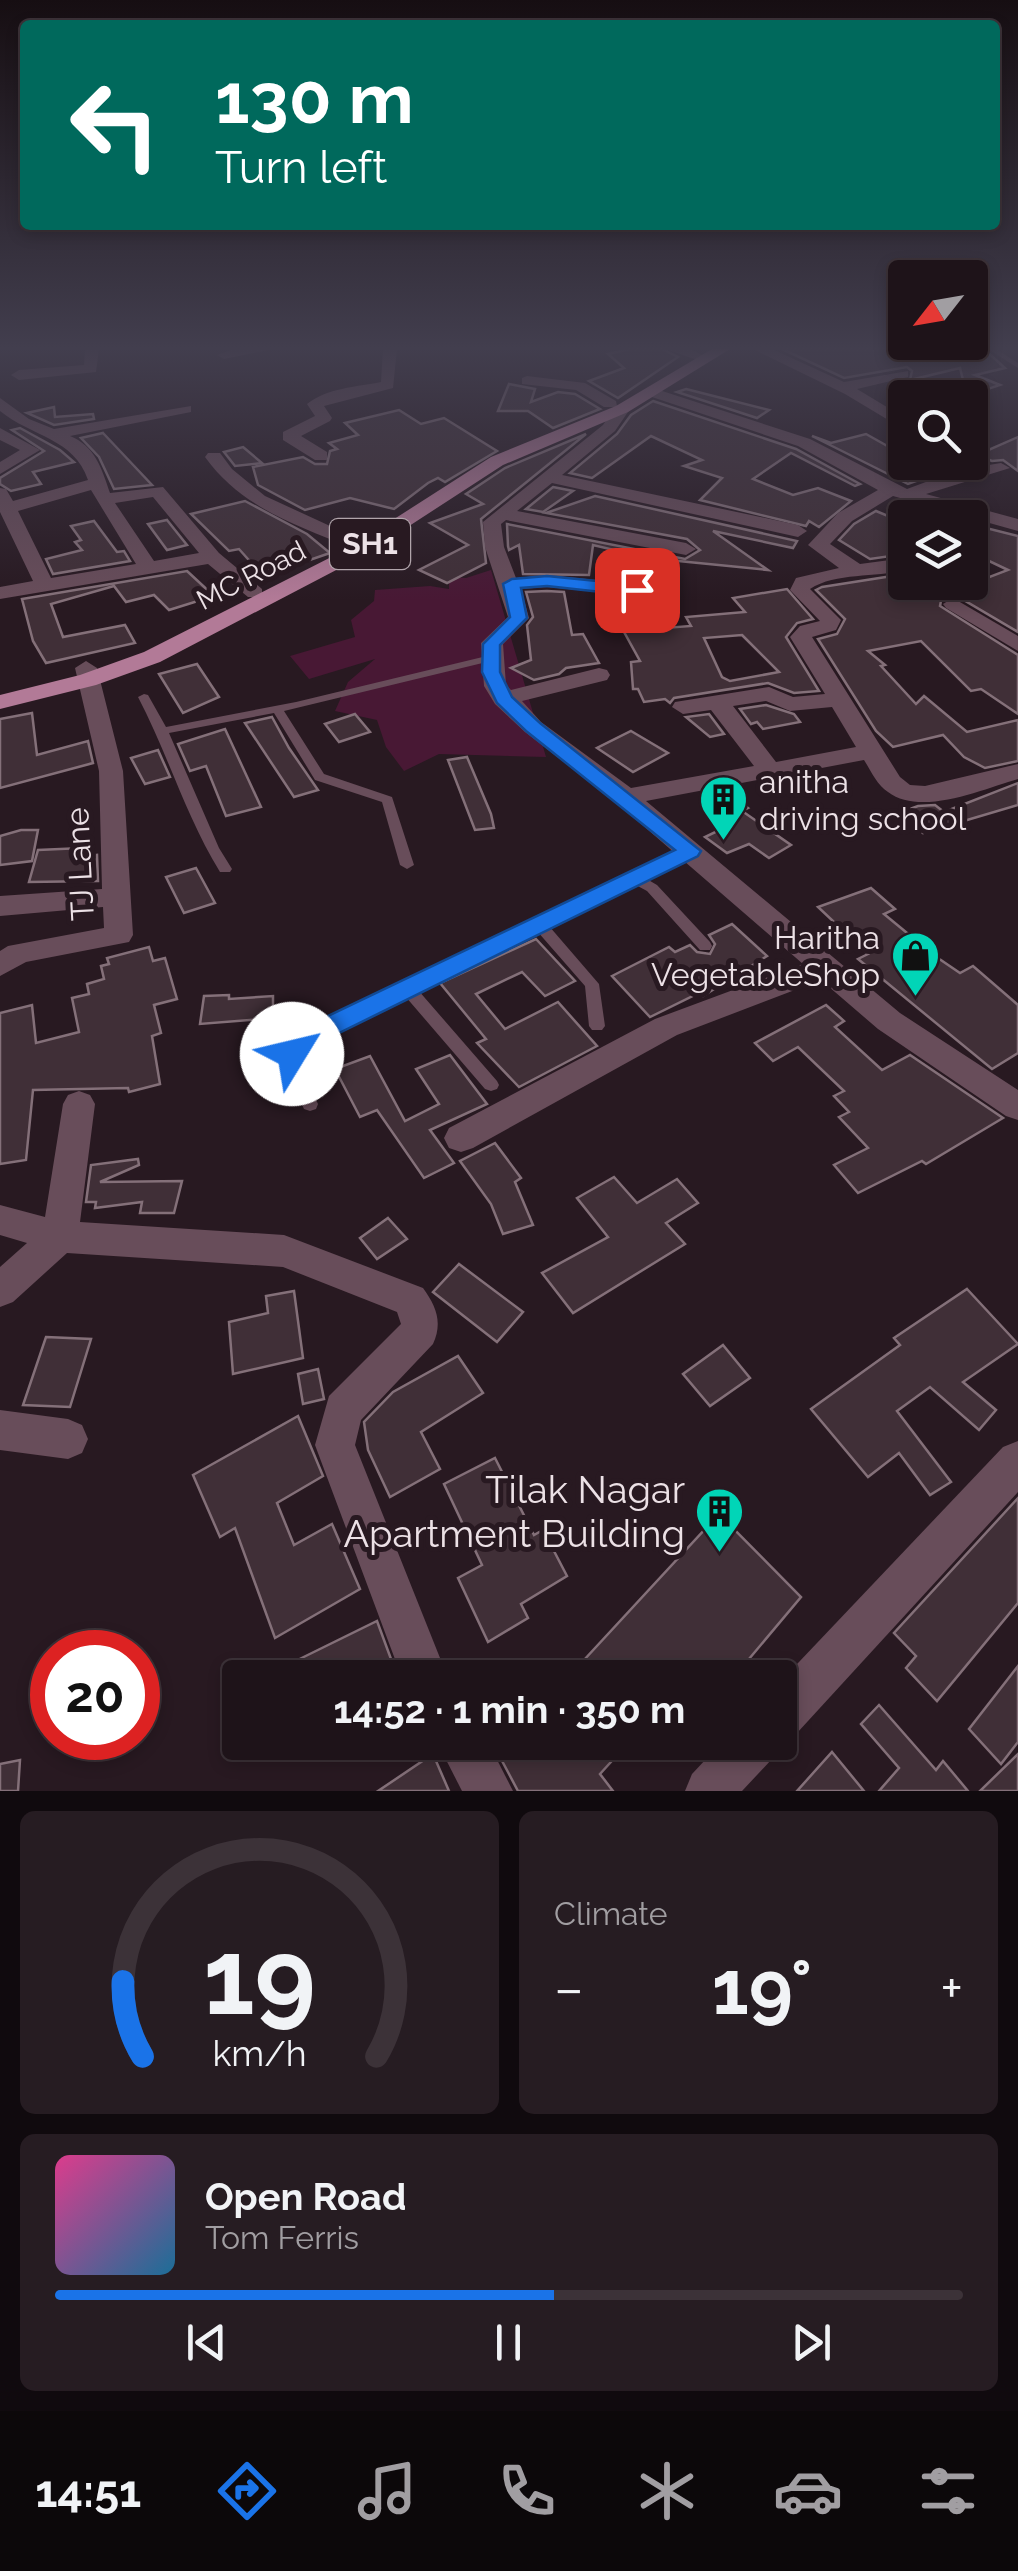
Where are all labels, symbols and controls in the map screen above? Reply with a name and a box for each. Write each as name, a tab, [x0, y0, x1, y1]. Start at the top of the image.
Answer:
text: 130 m	[215, 57, 414, 139]
icon: left	[50, 60, 180, 190]
text: Turn left	[215, 141, 387, 194]
north arrow	[888, 260, 988, 360]
map controls	[888, 260, 988, 600]
button: search	[888, 380, 988, 480]
button: layers	[888, 500, 988, 600]
road number: SH1	[330, 519, 410, 569]
street label: MC Road	[191, 534, 311, 617]
pin	[595, 548, 680, 633]
icon: arrive	[610, 563, 665, 618]
place label: anitha driving school	[759, 763, 966, 837]
building icon: anitha driving school	[698, 774, 750, 842]
street label: TJ Lane	[58, 806, 101, 922]
place label: Haritha VegetableShop	[651, 919, 880, 993]
shop icon: Haritha VegetableShop	[889, 930, 941, 998]
position arrow	[240, 1002, 344, 1106]
place label: Tilak Nagar Apartment Building	[343, 1467, 685, 1556]
building icon: Tilak Nagar Apartment Building	[694, 1486, 746, 1554]
speed limit sign: 20	[30, 1630, 160, 1760]
text: 14:52 · 1 min · 350 m	[334, 1687, 685, 1732]
text: Climate	[554, 1895, 668, 1932]
text: 19	[203, 1916, 316, 2038]
text: 19°	[712, 1943, 812, 2032]
text: −	[554, 1956, 584, 2021]
text: +	[940, 1956, 963, 2021]
text: km/h	[212, 2032, 307, 2074]
text: Open Road	[205, 2174, 406, 2219]
text: Tom Ferris	[205, 2219, 359, 2256]
icon: previous	[179, 2315, 234, 2370]
icon: pause	[481, 2315, 536, 2370]
icon: next	[784, 2315, 839, 2370]
icon: directions	[212, 2456, 282, 2526]
icon: music	[352, 2456, 422, 2526]
icon: phone	[492, 2456, 562, 2526]
icon: climate	[632, 2456, 702, 2526]
icon: car	[773, 2456, 843, 2526]
icon: filters	[913, 2456, 983, 2526]
text: 14:51	[35, 2465, 141, 2518]

